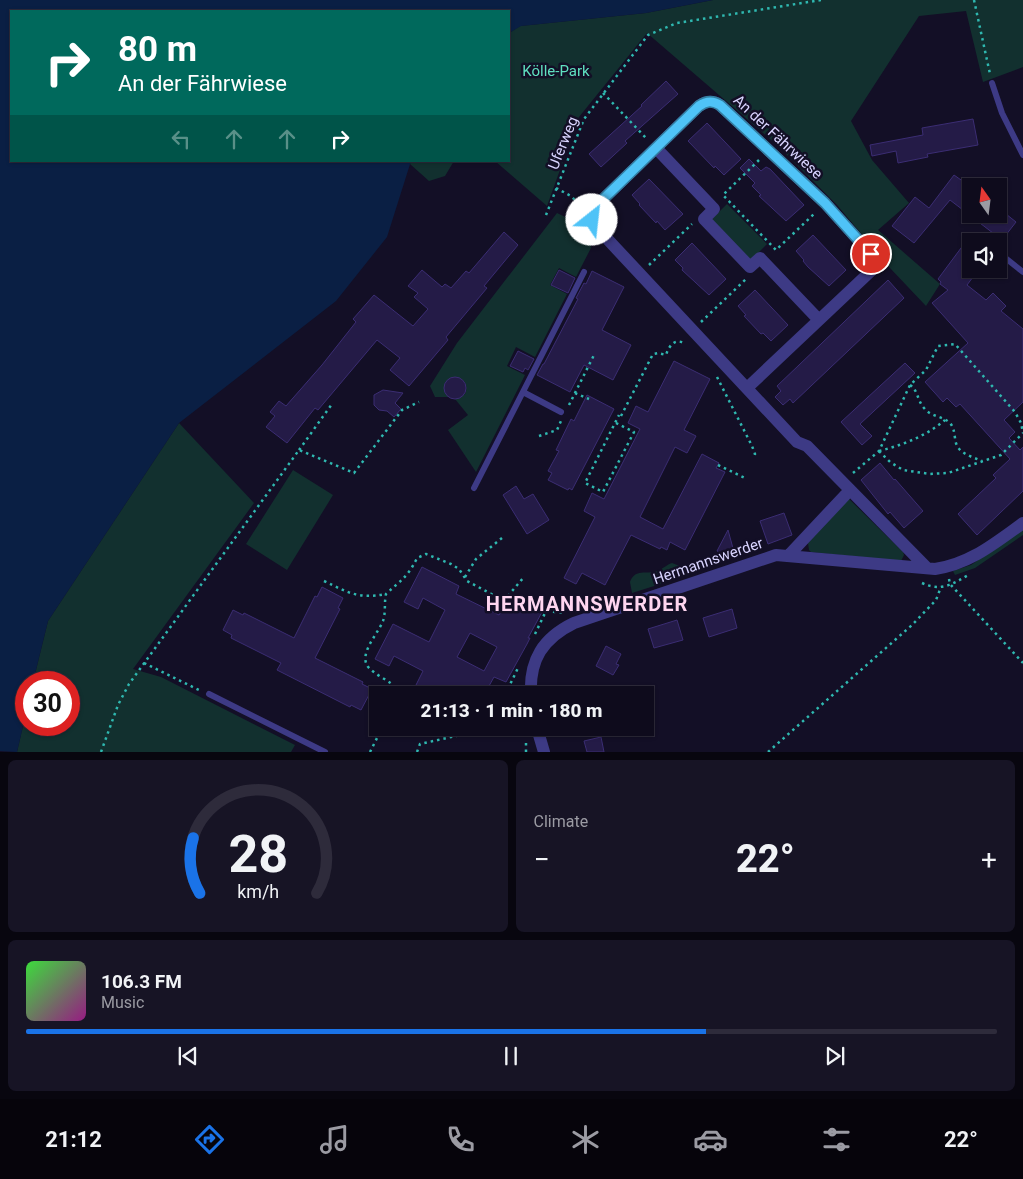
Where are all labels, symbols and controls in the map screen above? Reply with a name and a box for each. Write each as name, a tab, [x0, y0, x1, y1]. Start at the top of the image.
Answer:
text: 80 m	[118, 29, 197, 70]
icon: right	[35, 30, 100, 95]
park label: Kölle-Park	[522, 62, 590, 80]
text: An der Fährwiese	[118, 71, 287, 96]
street label: An der Fährwiese	[730, 91, 826, 183]
street label: Uferweg	[544, 114, 582, 172]
icon: left	[167, 125, 195, 153]
icon: ahead	[220, 125, 248, 153]
icon: ahead	[273, 125, 301, 153]
icon: right	[326, 125, 354, 153]
north arrow	[962, 178, 1008, 222]
map controls	[962, 178, 1007, 278]
position arrow	[565, 193, 617, 245]
pin	[850, 233, 892, 275]
button: sound	[962, 233, 1007, 278]
icon: arrive	[857, 240, 885, 268]
street label: Hermannswerder	[651, 534, 765, 588]
district label: HERMANNSWERDER	[486, 592, 688, 616]
speed limit sign: 30	[15, 671, 80, 736]
text: 21:13 · 1 min · 180 m	[420, 699, 603, 722]
text: Climate	[534, 812, 588, 831]
text: 28	[228, 824, 288, 885]
text: 22°	[736, 837, 795, 881]
text: −	[534, 843, 550, 876]
text: +	[981, 843, 997, 876]
text: km/h	[237, 881, 279, 902]
text: 106.3 FM	[101, 970, 182, 993]
text: Music	[101, 993, 144, 1012]
icon: previous	[174, 1042, 202, 1070]
icon: pause	[497, 1042, 525, 1070]
icon: next	[821, 1042, 849, 1070]
icon: directions	[192, 1122, 227, 1157]
icon: music	[317, 1122, 352, 1157]
icon: phone	[443, 1122, 478, 1157]
icon: climate	[568, 1122, 603, 1157]
icon: car	[693, 1122, 728, 1157]
icon: filters	[819, 1122, 854, 1157]
text: 21:12	[45, 1127, 102, 1152]
text: 22°	[944, 1127, 978, 1152]

